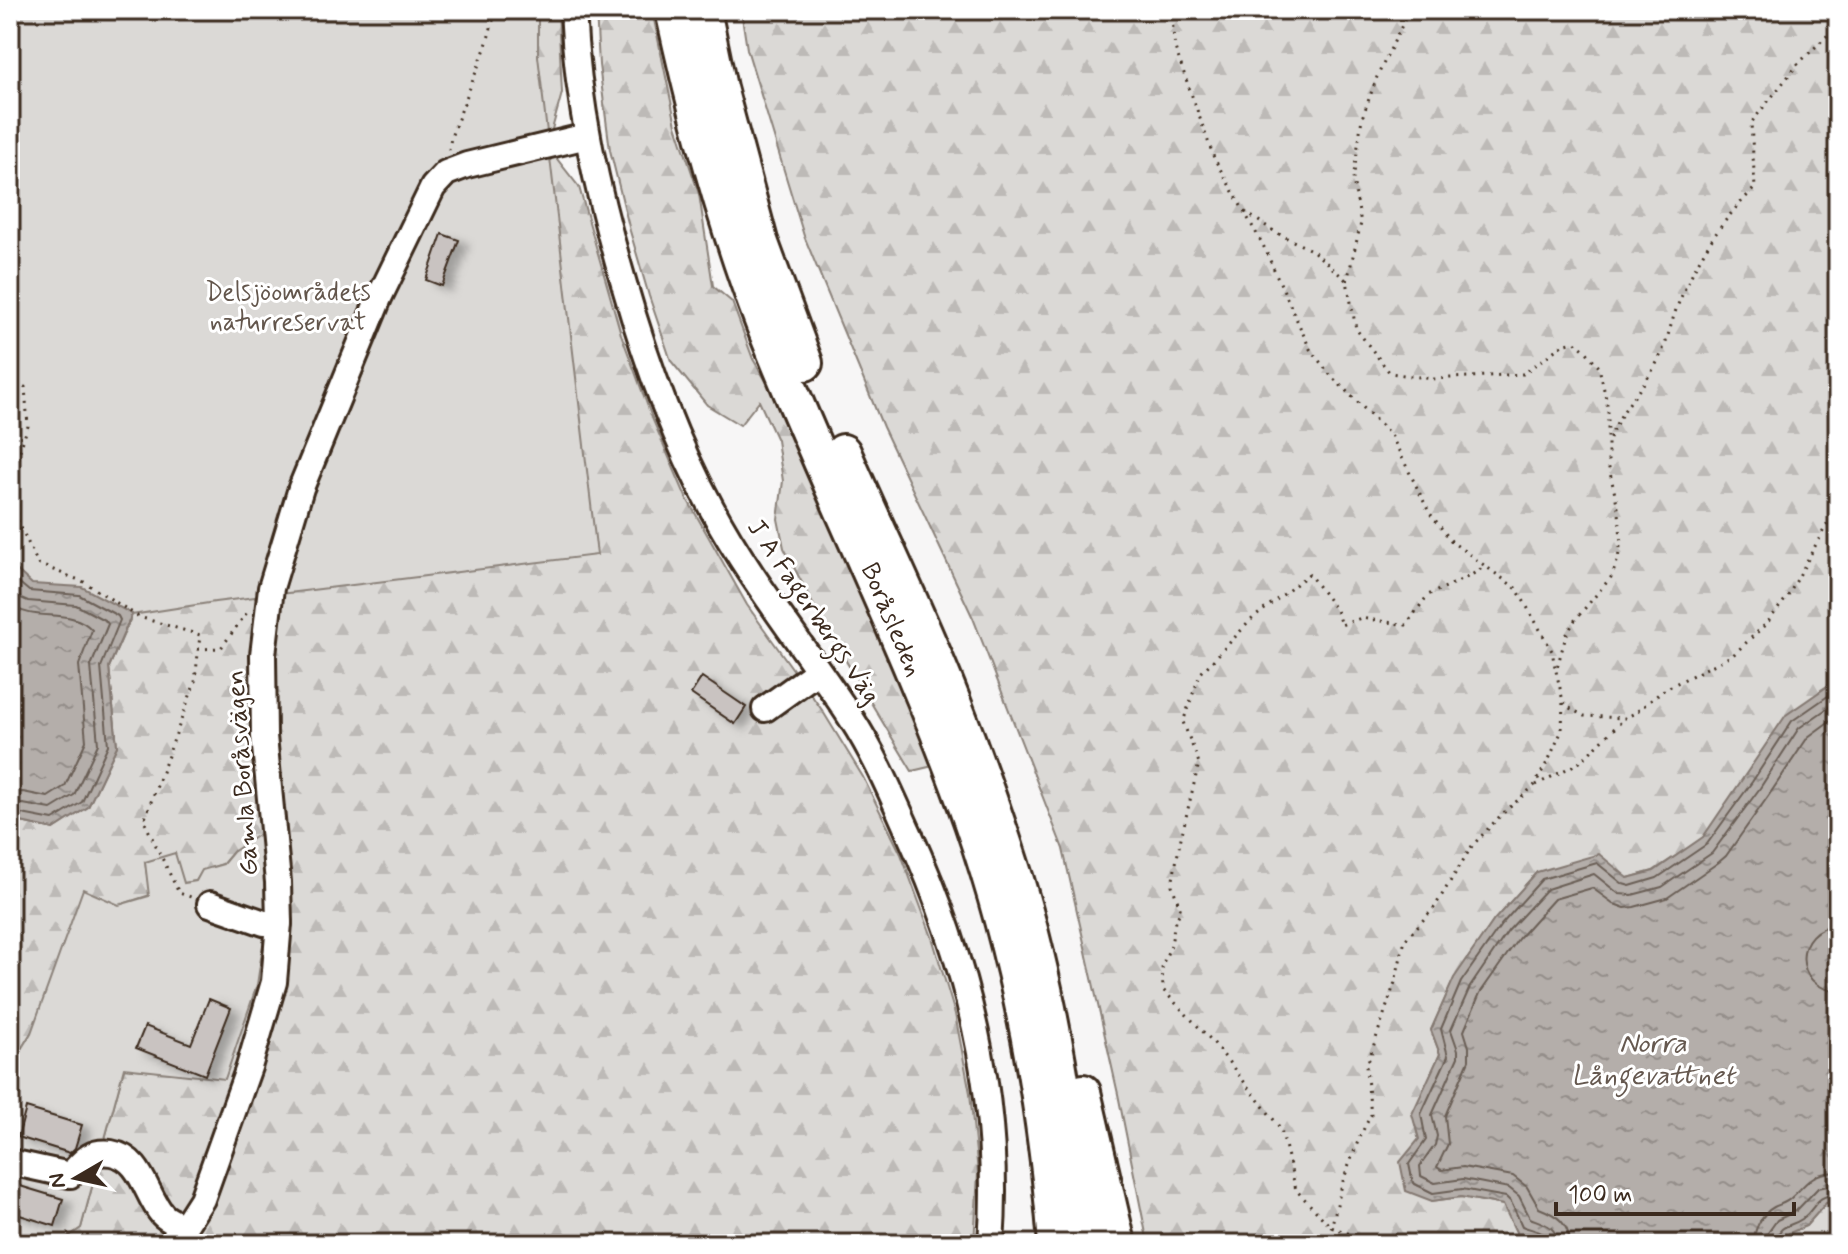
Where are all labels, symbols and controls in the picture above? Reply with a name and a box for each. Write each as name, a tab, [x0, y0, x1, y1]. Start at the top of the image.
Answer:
park label: Delsjöområdets naturreservat	[205, 276, 371, 340]
street label: J A Fagerbergs Väg	[736, 513, 888, 713]
street label: Boråsleden	[852, 558, 930, 682]
street label: Gamla Boråsvägen	[219, 669, 267, 877]
water label: Norra Långevattnet	[1571, 1026, 1737, 1098]
north arrow	[36, 1138, 116, 1218]
scale bar	[1556, 1166, 1794, 1216]
text: N	[43, 1171, 73, 1190]
text: 100 m	[1568, 1180, 1632, 1211]

